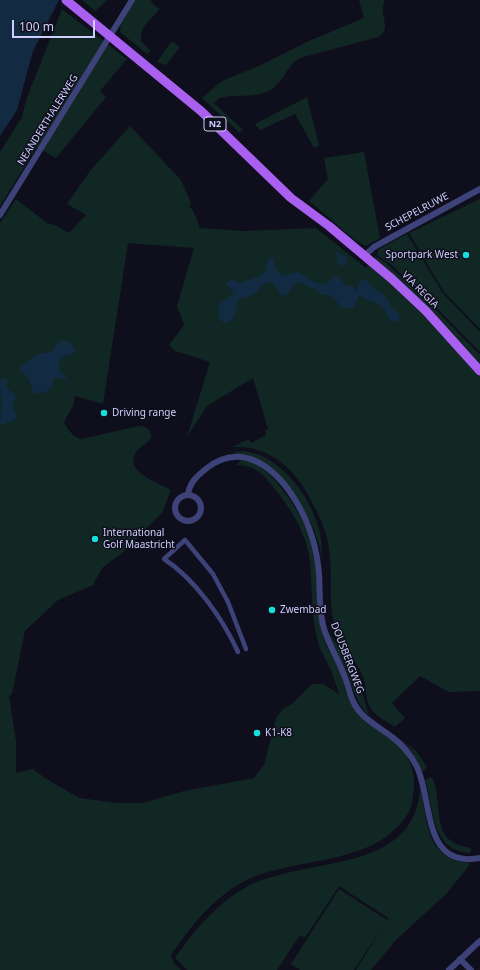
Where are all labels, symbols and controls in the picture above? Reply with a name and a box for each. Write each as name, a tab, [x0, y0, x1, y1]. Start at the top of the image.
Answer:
scale bar	[14, 12, 97, 38]
text: 100 m	[19, 18, 54, 35]
street label: NEANDERTHALERWEG	[15, 72, 81, 168]
road number: N2	[204, 117, 226, 131]
street label: SCHEPELRUWE	[383, 190, 451, 234]
place label: Sportpark West	[386, 249, 458, 261]
marker: Sportpark West	[461, 250, 471, 260]
street label: VIA REGIA	[399, 269, 441, 311]
place label: Driving range	[112, 407, 176, 419]
marker: Driving range	[99, 408, 109, 418]
place label: International Golf Maastricht	[103, 527, 175, 550]
marker: International Golf Maastricht	[90, 534, 100, 544]
place label: Zwembad	[280, 604, 326, 616]
marker: Zwembad	[267, 605, 277, 615]
street label: DOUSBERGWEG	[328, 621, 366, 695]
place label: K1-K8	[265, 727, 292, 739]
marker: K1-K8	[252, 728, 262, 738]

